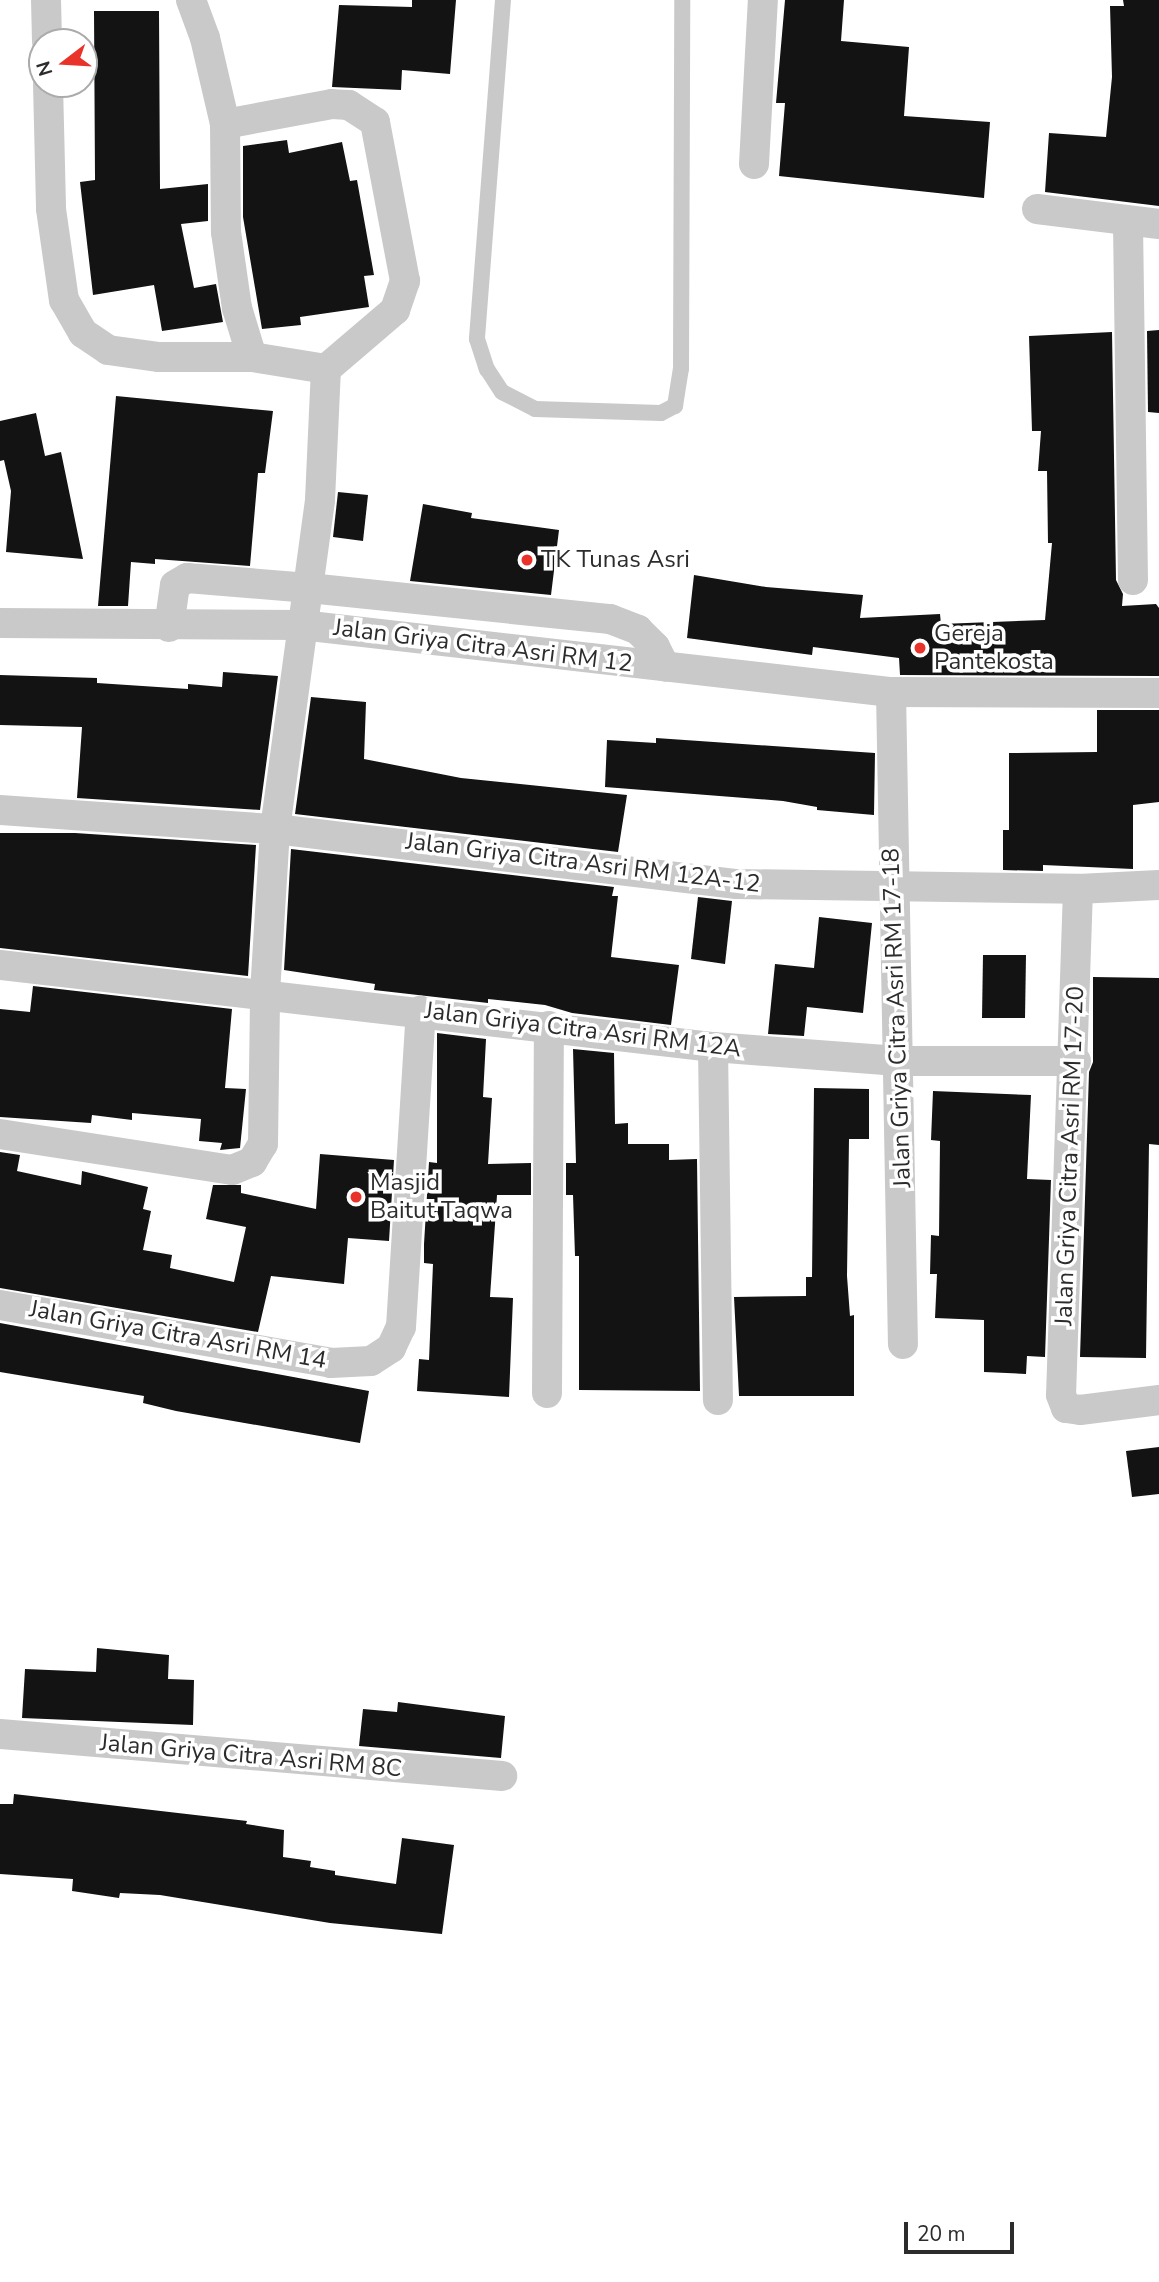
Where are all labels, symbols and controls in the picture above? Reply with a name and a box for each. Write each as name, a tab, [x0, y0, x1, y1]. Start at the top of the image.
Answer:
north arrow	[28, 28, 98, 98]
text: N	[30, 58, 59, 79]
place label: TK Tunas Asri	[541, 546, 690, 574]
marker: TK Tunas Asri	[519, 552, 535, 568]
street label: Jalan Griya Citra Asri RM 12	[332, 613, 634, 679]
place label: Gereja Pantekosta	[934, 620, 1054, 676]
marker: Gereja Pantekosta	[912, 640, 928, 656]
street label: Jalan Griya Citra Asri RM 12A-12	[404, 827, 762, 899]
street label: Jalan Griya Citra Asri RM 17-18	[877, 848, 917, 1188]
street label: Jalan Griya Citra Asri RM 17-20	[1050, 986, 1090, 1326]
street label: Jalan Griya Citra Asri RM 12A	[423, 996, 743, 1064]
place label: Masjid Baitut Taqwa	[370, 1169, 513, 1225]
marker: Masjid Baitut Taqwa	[348, 1189, 364, 1205]
street label: Jalan Griya Citra Asri RM 14	[27, 1295, 329, 1375]
street label: Jalan Griya Citra Asri RM 8C	[99, 1728, 403, 1784]
scale bar	[907, 2208, 1017, 2252]
text: 20 m	[917, 2220, 966, 2248]

